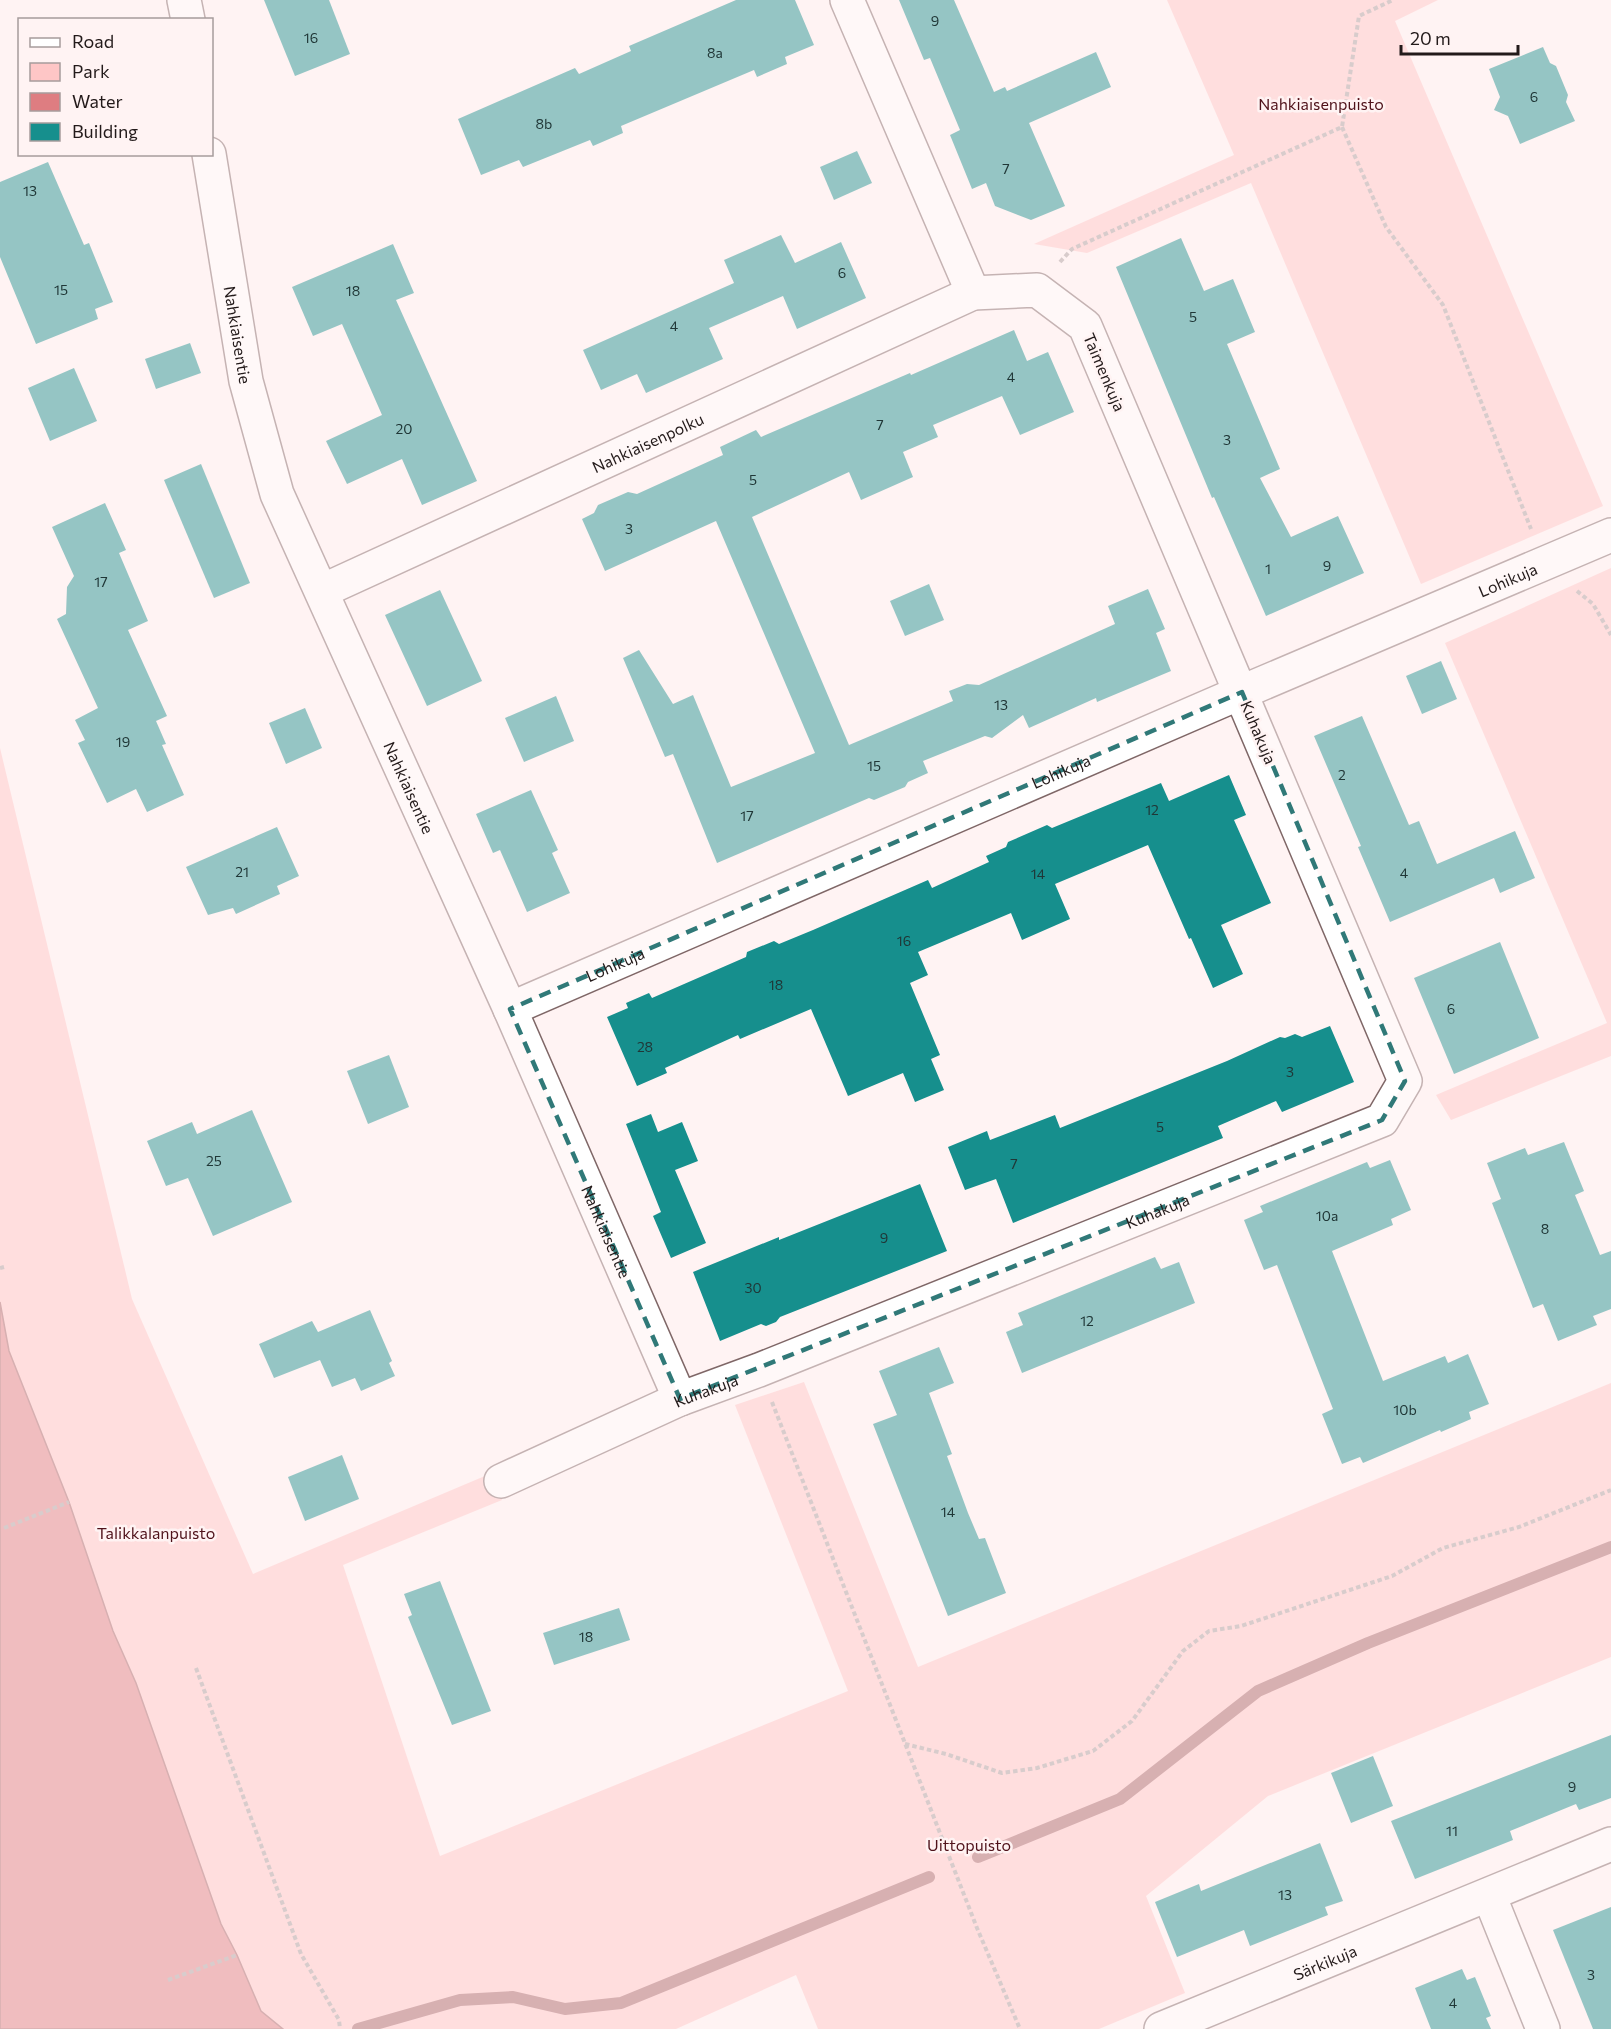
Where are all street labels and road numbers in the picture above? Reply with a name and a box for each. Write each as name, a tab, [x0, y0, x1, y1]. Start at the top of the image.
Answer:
street label: Nahkiaisentie	[221, 284, 256, 385]
street label: Taimenkuja	[1080, 330, 1130, 414]
street label: Nahkiaisenpolku	[589, 408, 706, 476]
street label: Lohikuja	[1475, 558, 1540, 600]
street label: Kuhakuja	[1237, 697, 1281, 767]
street label: Nahkiaisentie	[381, 738, 439, 836]
street label: Lohikuja	[1028, 750, 1093, 792]
street label: Lohikuja	[582, 943, 647, 985]
street label: Nahkiaisentie	[578, 1182, 635, 1281]
street label: Kuhakuja	[1122, 1189, 1192, 1232]
street label: Kuhakuja	[670, 1369, 740, 1410]
street label: Särkikuja	[1290, 1940, 1359, 1983]

